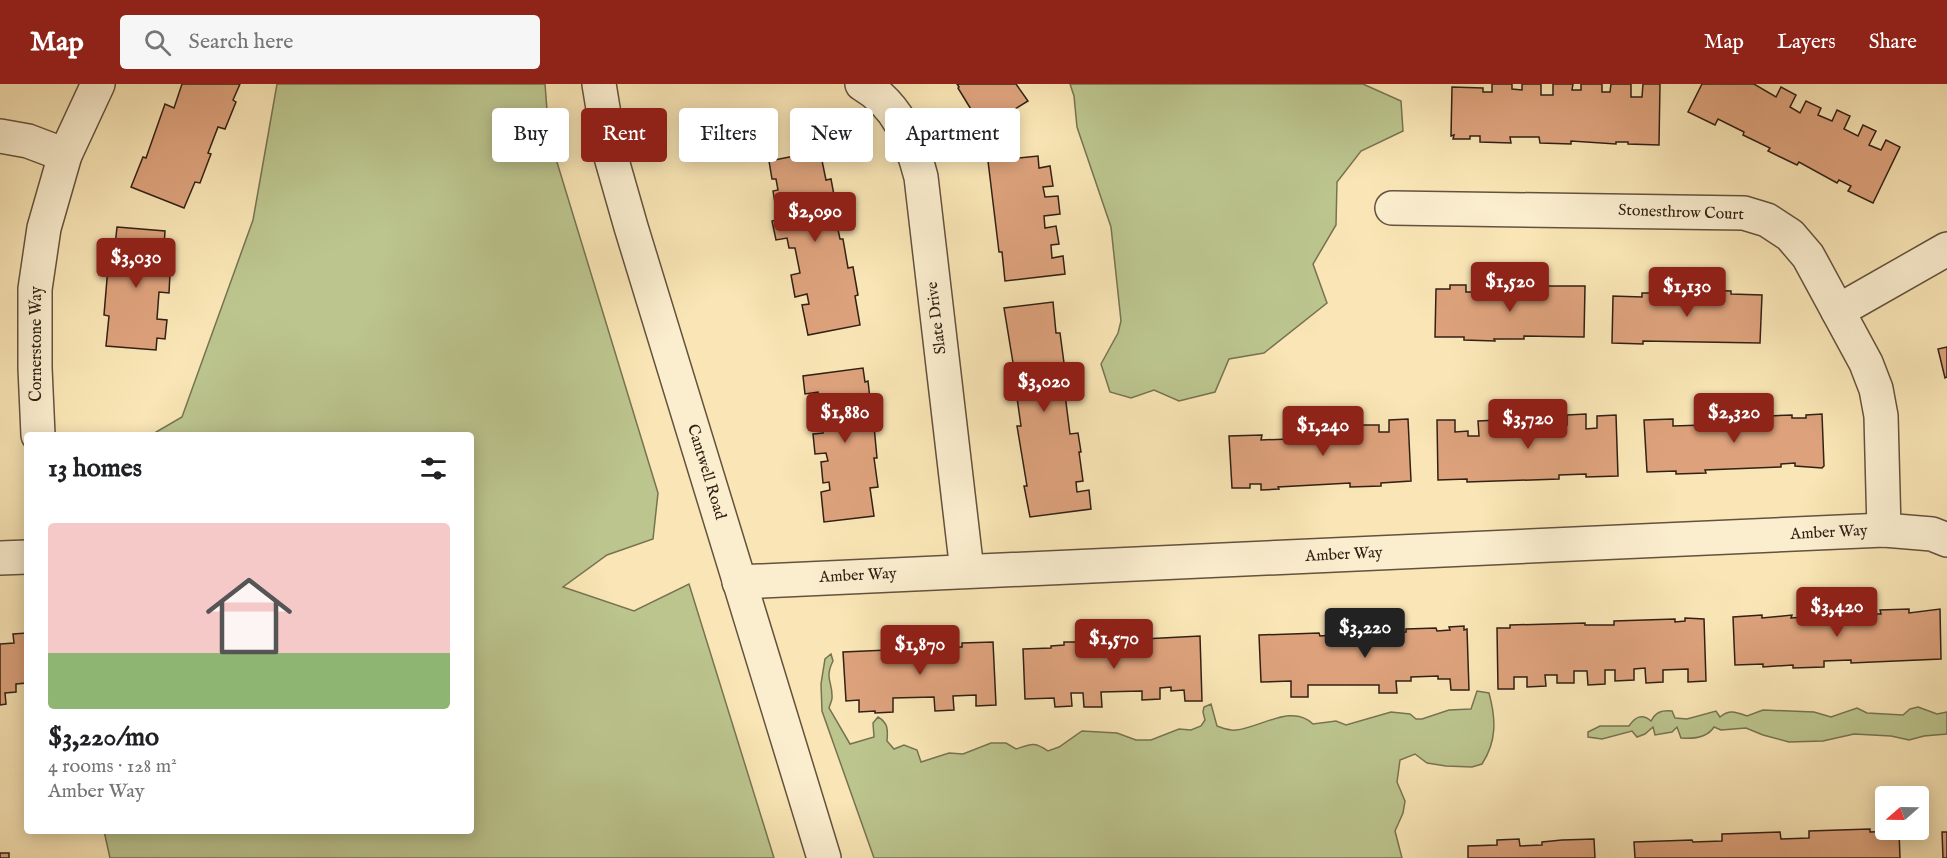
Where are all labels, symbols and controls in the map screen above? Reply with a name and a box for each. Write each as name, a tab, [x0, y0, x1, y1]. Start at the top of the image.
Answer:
search box	[120, 15, 540, 69]
text: Map	[30, 25, 84, 60]
icon: search	[141, 26, 174, 59]
text: Search here	[189, 28, 293, 56]
text: Map	[1704, 29, 1744, 56]
text: Layers	[1777, 29, 1836, 56]
text: Share	[1869, 29, 1917, 56]
chip: Buy	[492, 108, 569, 162]
chip: Rent	[581, 108, 667, 162]
chip: Filters	[679, 108, 778, 162]
chip: New	[790, 108, 873, 162]
chip: Apartment	[885, 108, 1020, 162]
pin: $2,090	[766, 192, 864, 243]
text: $2,090	[788, 199, 842, 224]
street label: Stonesthrow Court	[1618, 201, 1745, 225]
pin: $3,030	[87, 238, 185, 289]
text: $3,030	[111, 245, 162, 270]
pin: $1,520	[1461, 262, 1559, 313]
pin: $1,130	[1638, 267, 1736, 318]
text: $1,520	[1485, 269, 1535, 294]
text: $1,130	[1663, 274, 1711, 299]
street label: Slate Drive	[923, 281, 951, 355]
street label: Cornerstone Way	[27, 286, 47, 402]
pin: $3,020	[995, 362, 1093, 413]
text: $3,020	[1018, 369, 1070, 394]
pin: $1,880	[796, 393, 894, 444]
pin: $2,320	[1685, 393, 1783, 444]
pin: $3,720	[1479, 399, 1577, 450]
text: $1,880	[820, 400, 870, 425]
text: $2,320	[1708, 400, 1760, 425]
pin: $1,240	[1274, 406, 1372, 457]
text: $3,720	[1502, 406, 1554, 431]
text: $1,240	[1297, 413, 1349, 438]
street label: Cantwell Road	[682, 422, 730, 522]
text: 13 homes	[48, 452, 142, 485]
icon: filters	[417, 452, 450, 485]
street label: Amber Way	[1789, 521, 1868, 545]
street label: Amber Way	[1304, 543, 1383, 567]
icon: home	[195, 562, 303, 670]
street label: Amber Way	[818, 564, 897, 588]
pin: $3,420	[1788, 587, 1886, 638]
text: $3,420	[1810, 594, 1864, 619]
pin: $3,220	[1316, 608, 1414, 659]
text: $3,220	[1339, 615, 1391, 640]
pin: $1,570	[1065, 619, 1163, 670]
pin: $1,870	[871, 625, 969, 676]
text: $1,570	[1089, 626, 1139, 651]
text: $1,870	[895, 632, 945, 657]
text: $3,220/mo	[48, 721, 159, 754]
text: 4 rooms · 128 m²	[48, 754, 177, 779]
text: Amber Way	[48, 779, 145, 804]
north arrow	[1875, 786, 1929, 840]
map controls	[1875, 786, 1929, 840]

